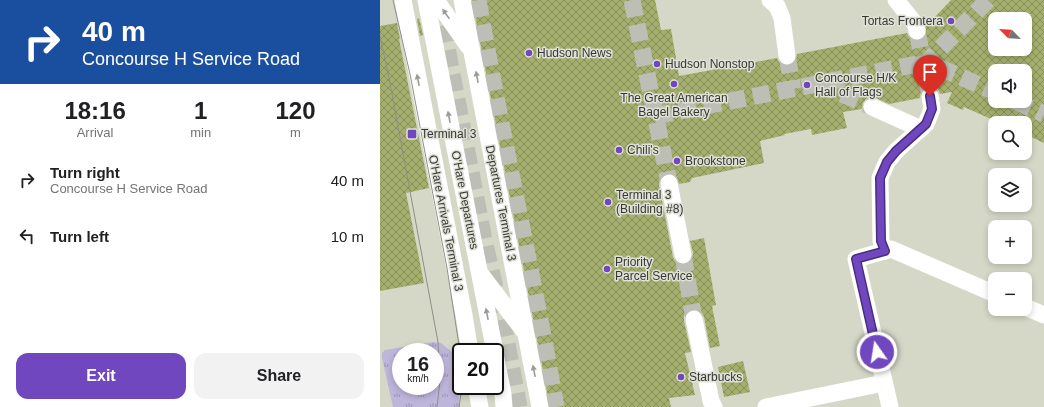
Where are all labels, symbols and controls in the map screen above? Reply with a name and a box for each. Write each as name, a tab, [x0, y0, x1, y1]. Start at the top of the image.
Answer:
one-way arrow	[442, 9, 450, 19]
north arrow	[988, 12, 1032, 56]
map controls	[988, 12, 1032, 316]
place label: Tortas Frontera	[862, 14, 943, 28]
icon: right	[16, 16, 68, 68]
text: 40 m	[82, 16, 146, 47]
marker: Tortas Frontera	[946, 16, 956, 26]
place label: Hudson News	[537, 46, 612, 60]
marker: Hudson News	[524, 48, 534, 58]
text: Concourse H Service Road	[82, 49, 300, 69]
pin	[913, 55, 947, 96]
place label: Hudson Nonstop	[665, 57, 755, 71]
marker: Hudson Nonstop	[652, 59, 662, 69]
icon: arrive	[919, 61, 941, 83]
button: sound	[988, 64, 1032, 108]
one-way arrow	[473, 71, 479, 83]
place label: Concourse H/K Hall of Flags	[815, 71, 896, 99]
one-way arrow	[415, 74, 421, 86]
marker: The Great American Bagel Bakery	[669, 79, 679, 89]
marker: Concourse H/K Hall of Flags	[802, 80, 812, 90]
place label: The Great American Bagel Bakery	[620, 91, 728, 119]
text: 18:16	[64, 97, 126, 124]
text: 1	[194, 97, 207, 124]
text: 120	[276, 97, 316, 124]
one-way arrow	[446, 111, 452, 124]
button: search	[988, 116, 1032, 160]
text: Arrival	[77, 125, 114, 140]
text: min	[190, 125, 211, 140]
text: m	[290, 125, 301, 140]
place label: Terminal 3	[421, 127, 477, 141]
marker: Terminal 3	[406, 128, 418, 140]
place label: Chili's	[627, 143, 659, 157]
street label: Departures Terminal 3	[483, 144, 519, 262]
marker: Chili's	[614, 145, 624, 155]
street label: O'Hare Departures	[449, 149, 481, 251]
street label: O'Hare Arrivals Terminal 3	[426, 154, 466, 293]
place label: Brookstone	[685, 154, 746, 168]
marker: Brookstone	[672, 156, 682, 166]
text: Turn right	[50, 164, 120, 181]
button: layers	[988, 168, 1032, 212]
icon: right	[16, 169, 38, 191]
text: 40 m	[331, 172, 364, 189]
text: Concourse H Service Road	[50, 181, 208, 196]
place label: Terminal 3 (Building #8)	[616, 188, 683, 216]
marker: Terminal 3 (Building #8)	[603, 197, 613, 207]
button: +	[988, 220, 1032, 264]
icon: left	[16, 225, 38, 247]
text: Turn left	[50, 228, 109, 245]
text: 10 m	[331, 228, 364, 245]
place label: Priority Parcel Service	[615, 255, 693, 283]
marker: Priority Parcel Service	[602, 264, 612, 274]
button: −	[988, 272, 1032, 316]
one-way arrow	[484, 308, 490, 320]
position arrow	[856, 331, 898, 373]
speed limit sign: 20	[452, 343, 504, 395]
button: Exit	[16, 353, 186, 399]
button: Share	[194, 353, 364, 399]
text: 16	[407, 353, 429, 375]
one-way arrow	[531, 365, 537, 377]
place label: Starbucks	[689, 370, 742, 384]
marker: Starbucks	[676, 372, 686, 382]
text: km/h	[407, 373, 429, 384]

